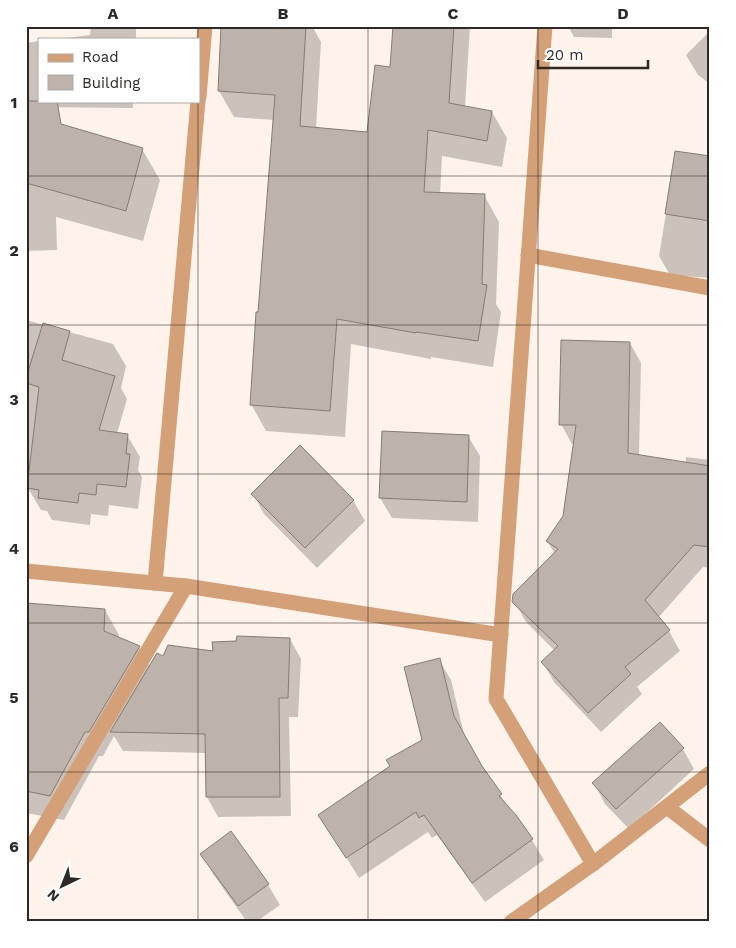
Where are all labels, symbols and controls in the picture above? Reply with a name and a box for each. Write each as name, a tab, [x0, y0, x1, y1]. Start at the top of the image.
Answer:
text: A	[108, 4, 119, 23]
text: B	[278, 4, 289, 23]
text: C	[448, 4, 459, 23]
text: D	[617, 4, 629, 23]
legend	[38, 38, 200, 102]
scale bar	[538, 38, 648, 70]
text: 20 m	[546, 46, 584, 64]
text: Road	[82, 48, 119, 66]
text: Building	[82, 74, 140, 92]
text: 1	[11, 93, 17, 112]
text: 2	[9, 241, 19, 260]
text: 3	[9, 390, 19, 409]
text: 4	[9, 539, 19, 558]
text: 5	[9, 688, 19, 707]
text: 6	[9, 837, 19, 856]
north arrow	[38, 860, 88, 910]
text: N	[44, 886, 62, 905]

